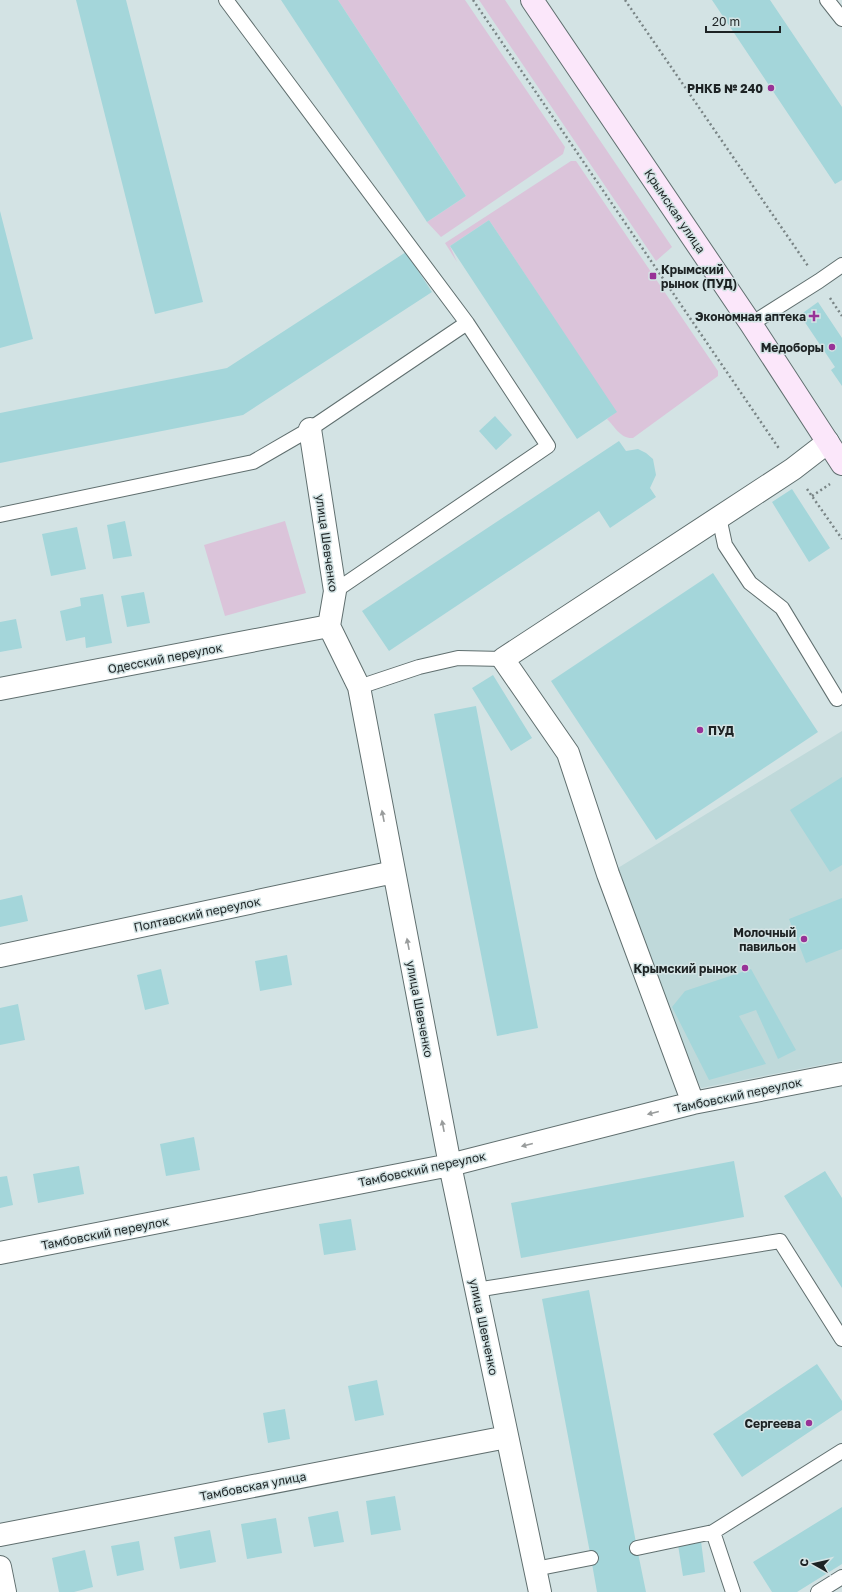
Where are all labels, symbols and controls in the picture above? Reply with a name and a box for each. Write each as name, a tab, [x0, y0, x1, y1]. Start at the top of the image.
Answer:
scale bar	[706, 8, 780, 34]
text: 20 m	[712, 14, 740, 29]
place label: РНКБ № 240	[687, 81, 763, 96]
marker: РНКБ № 240	[766, 83, 776, 93]
street label: Крымская улица	[641, 166, 709, 256]
place label: Крымский рынок (ПУД)	[661, 262, 737, 291]
marker: Крымский рынок (ПУД)	[648, 271, 658, 281]
place label: Экономная аптека	[695, 309, 806, 324]
marker: Экономная аптека	[809, 311, 819, 321]
place label: Медоборы	[761, 340, 824, 355]
marker: Медоборы	[827, 342, 837, 352]
street label: улица Шевченко	[313, 493, 341, 593]
street label: Одесский переулок	[107, 640, 224, 676]
place label: ПУД	[708, 723, 734, 738]
marker: ПУД	[695, 725, 705, 735]
one-way arrow	[380, 810, 386, 822]
street label: Полтавский переулок	[132, 893, 262, 935]
place label: Молочный павильон	[733, 925, 796, 954]
marker: Молочный павильон	[799, 934, 809, 944]
one-way arrow	[404, 938, 410, 950]
street label: улица Шевченко	[403, 959, 437, 1059]
place label: Крымский рынок	[634, 961, 737, 976]
marker: Крымский рынок	[740, 963, 750, 973]
street label: Тамбовский переулок	[673, 1074, 803, 1116]
one-way arrow	[647, 1111, 659, 1117]
one-way arrow	[439, 1120, 445, 1132]
one-way arrow	[521, 1142, 533, 1148]
street label: Тамбовский переулок	[357, 1148, 487, 1190]
street label: Тамбовский переулок	[40, 1213, 170, 1253]
street label: улица Шевченко	[466, 1277, 502, 1377]
place label: Сергеева	[745, 1416, 801, 1431]
marker: Сергеева	[804, 1418, 814, 1428]
street label: Тамбовская улица	[199, 1468, 307, 1504]
north arrow	[794, 1544, 834, 1584]
text: С	[797, 1558, 811, 1567]

